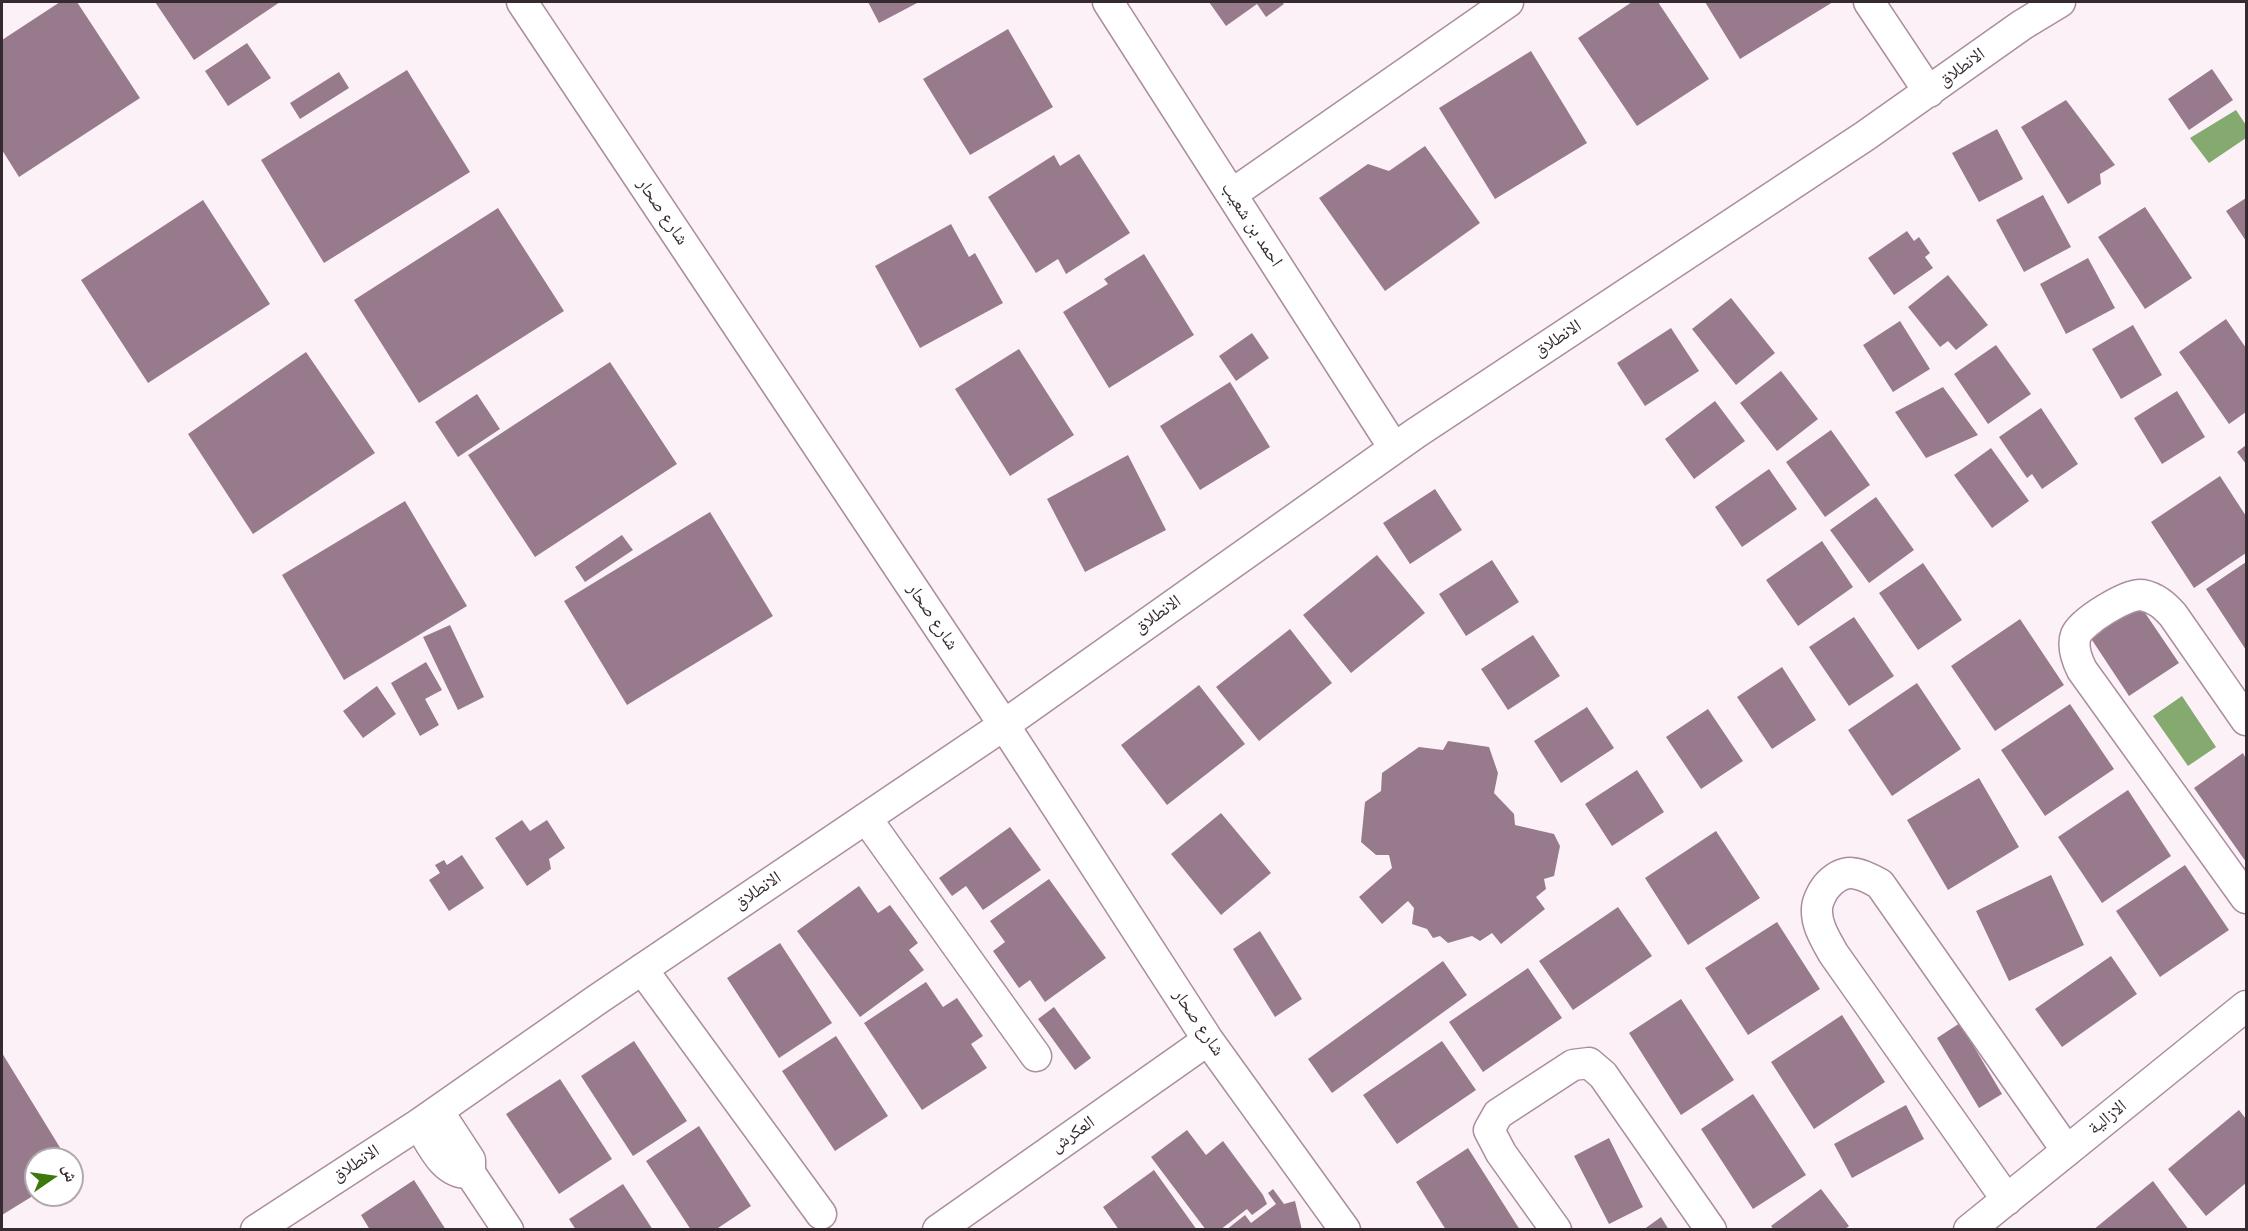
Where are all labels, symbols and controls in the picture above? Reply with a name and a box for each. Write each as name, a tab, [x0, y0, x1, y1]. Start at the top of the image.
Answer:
street label: الانطلاق	[1934, 44, 1990, 92]
street label: شارع صحار	[632, 174, 692, 250]
street label: احمد بن شعيب	[1216, 179, 1286, 271]
street label: الانطلاق	[1530, 316, 1586, 362]
street label: شارع صحار	[902, 579, 962, 655]
street label: الانطلاق	[1130, 591, 1186, 639]
street label: الانطلاق	[730, 867, 786, 915]
street label: شارع صحار	[1168, 985, 1228, 1061]
street label: الازالية	[2084, 1096, 2132, 1140]
street label: العكرش	[1047, 1112, 1099, 1158]
street label: الانطلاق	[328, 1141, 384, 1187]
north arrow	[24, 1147, 84, 1207]
text: ش	[59, 1163, 81, 1184]

